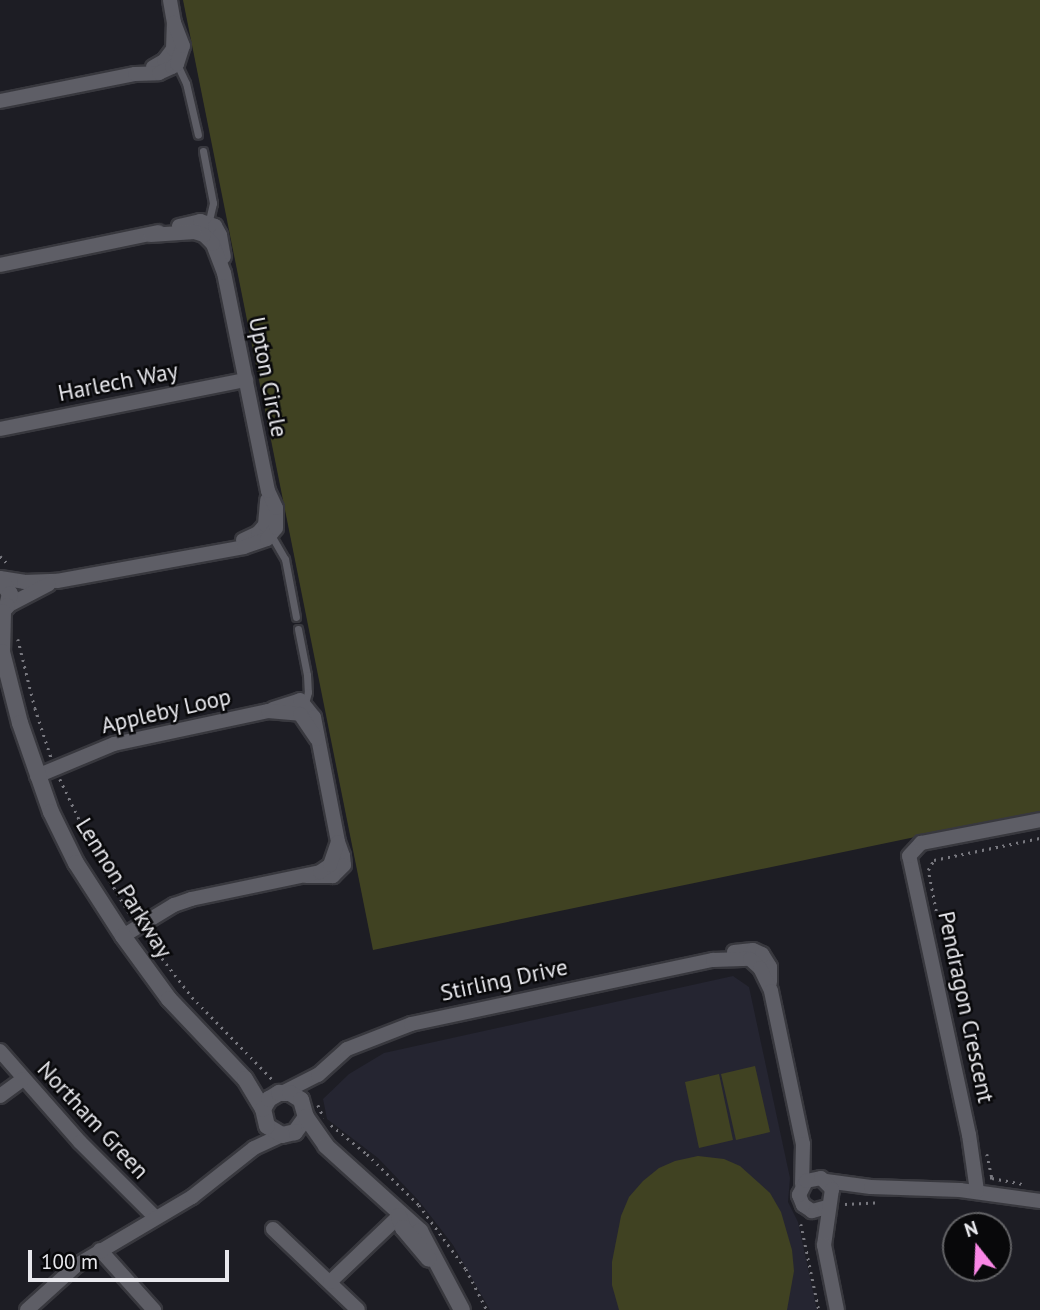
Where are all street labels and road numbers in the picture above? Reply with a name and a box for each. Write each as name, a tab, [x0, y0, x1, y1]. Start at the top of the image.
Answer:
street label: Upton Circle	[243, 315, 293, 439]
street label: Harlech Way	[55, 357, 181, 407]
street label: Appleby Loop	[98, 683, 234, 739]
street label: Lennon Parkway	[70, 813, 178, 963]
street label: Pendragon Crescent	[932, 909, 1000, 1105]
street label: Stirling Drive	[438, 953, 570, 1007]
street label: Northam Green	[32, 1056, 154, 1184]

